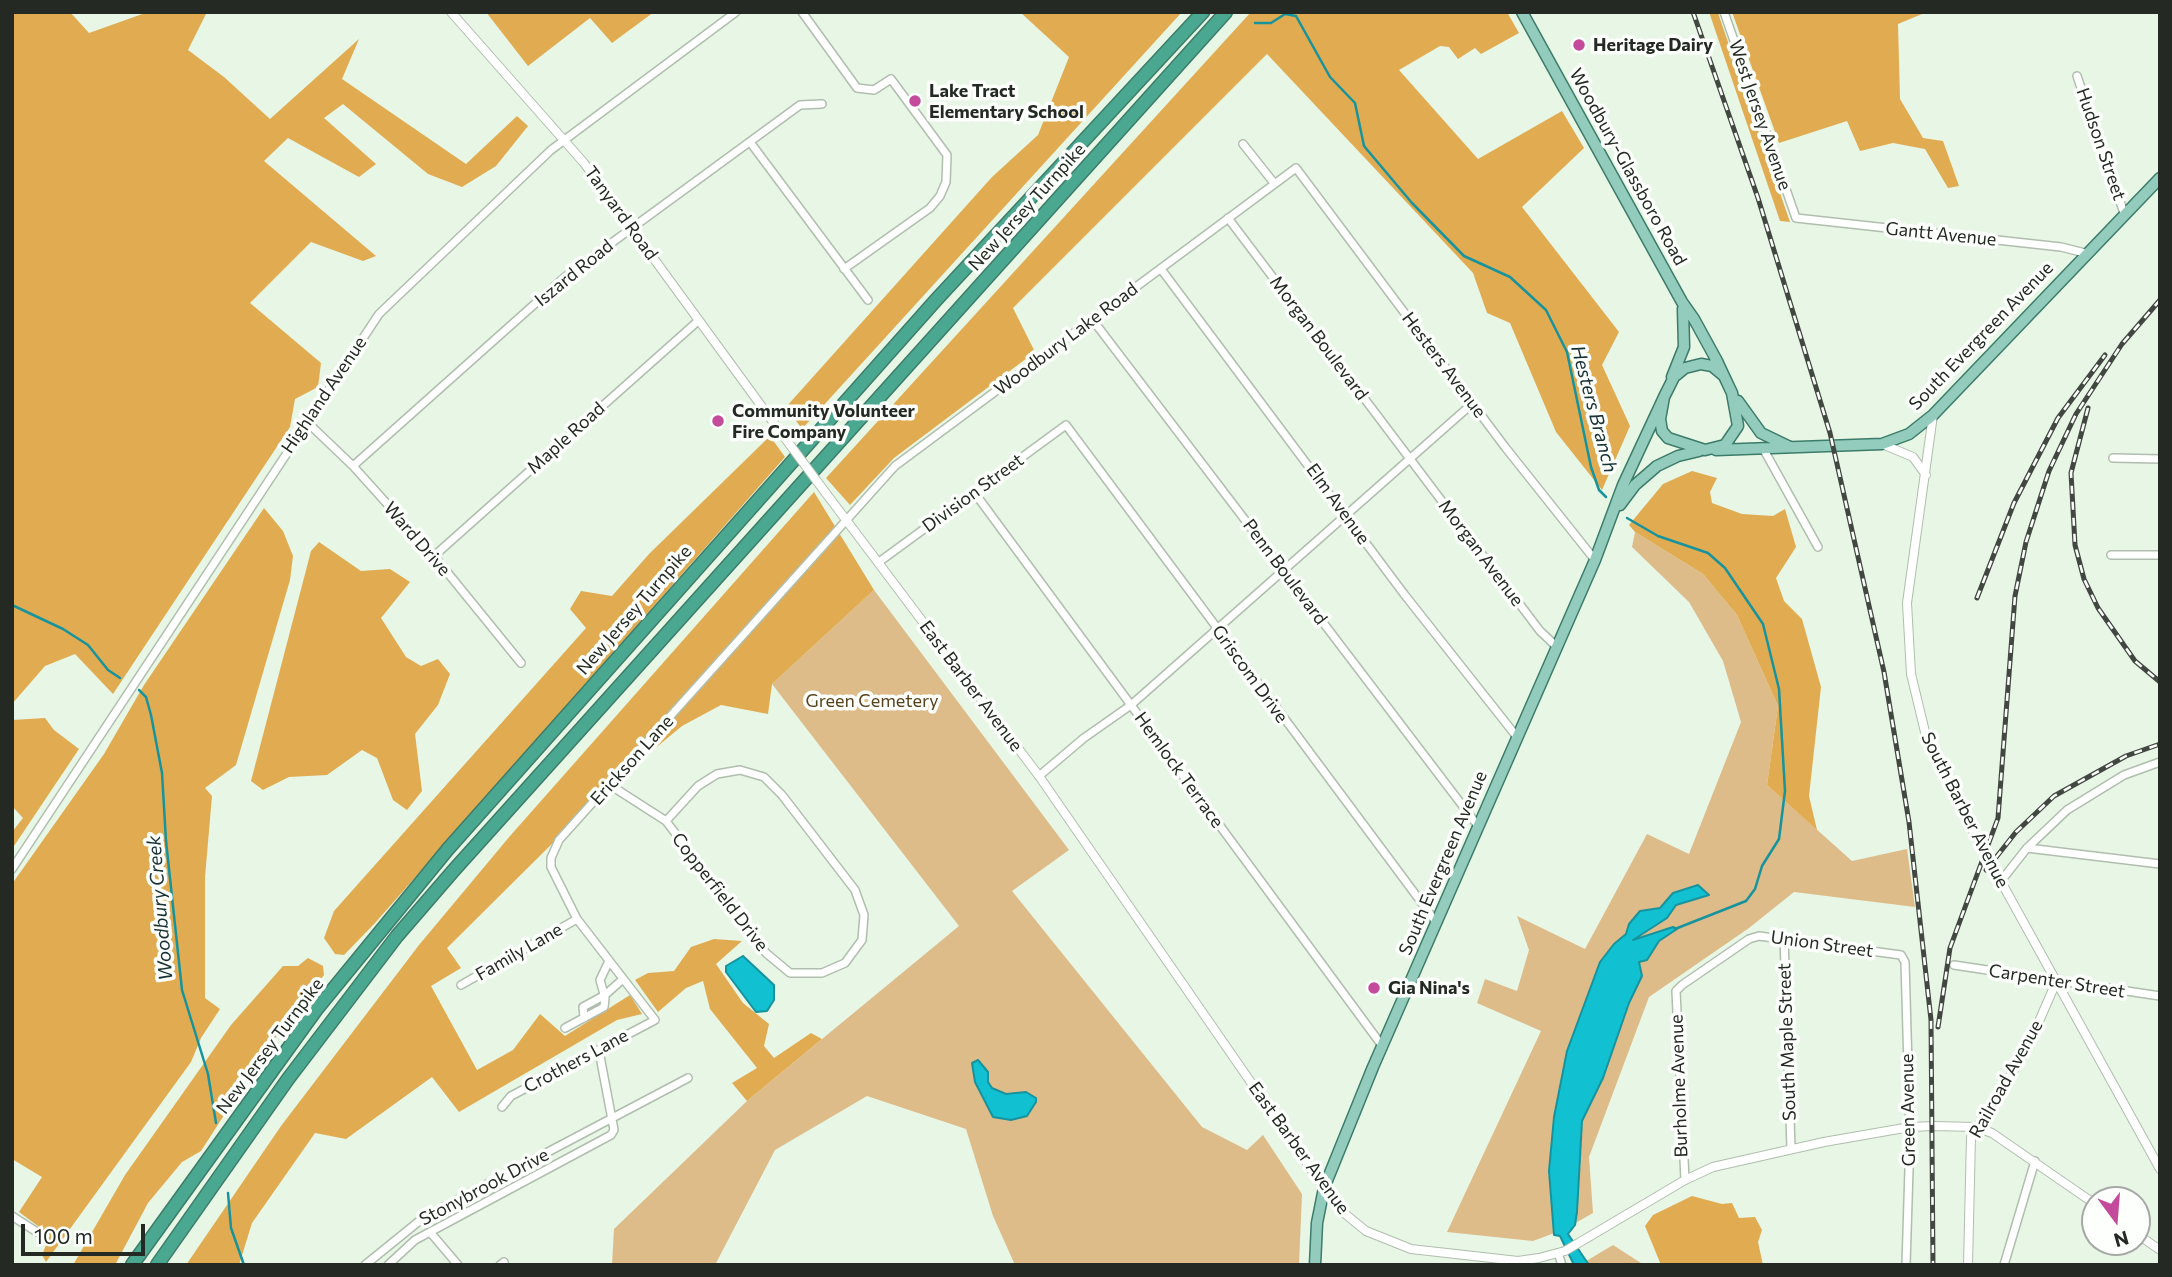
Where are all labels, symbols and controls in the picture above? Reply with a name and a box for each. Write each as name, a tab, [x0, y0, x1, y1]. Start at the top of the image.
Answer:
place label: Heritage Dairy	[1593, 34, 1713, 56]
marker: Heritage Dairy	[1571, 37, 1587, 53]
street label: West Jersey Avenue	[1724, 37, 1796, 193]
street label: Woodbury-Glassboro Road	[1565, 65, 1691, 269]
place label: Lake Tract Elementary School	[929, 80, 1084, 122]
street label: Hudson Street	[2072, 85, 2130, 203]
marker: Lake Tract Elementary School	[907, 93, 923, 109]
street label: New Jersey Turnpike	[964, 139, 1090, 275]
street label: Tanyard Road	[580, 162, 662, 264]
street label: Gantt Avenue	[1885, 217, 1997, 251]
street label: Iszard Road	[531, 235, 617, 311]
street label: South Evergreen Avenue	[1904, 257, 2058, 415]
street label: Morgan Boulevard	[1265, 272, 1373, 404]
street label: Woodbury Lake Road	[990, 278, 1142, 400]
street label: Hesters Avenue	[1397, 308, 1491, 422]
street label: Highland Avenue	[277, 332, 371, 458]
water label: Hesters Branch	[1566, 343, 1622, 475]
street label: Maple Road	[523, 398, 609, 478]
place label: Community Volunteer Fire Company	[732, 400, 915, 442]
marker: Community Volunteer Fire Company	[710, 413, 726, 429]
street label: Division Street	[918, 449, 1028, 537]
street label: Elm Avenue	[1302, 459, 1374, 549]
street label: Morgan Avenue	[1434, 495, 1528, 611]
street label: Ward Drive	[379, 498, 455, 580]
street label: Penn Boulevard	[1238, 515, 1332, 629]
street label: New Jersey Turnpike	[572, 541, 696, 679]
street label: East Barber Avenue	[915, 616, 1027, 756]
street label: Griscom Drive	[1207, 621, 1293, 727]
park label: Green Cemetery	[806, 690, 938, 712]
street label: Hemlock Terrace	[1130, 708, 1228, 832]
street label: Erickson Lane	[586, 711, 678, 809]
street label: South Barber Avenue	[1916, 729, 2014, 891]
street label: South Evergreen Avenue	[1394, 768, 1492, 958]
street label: Copperfield Drive	[667, 829, 773, 955]
water label: Woodbury Creek	[142, 835, 178, 981]
street label: Family Lane	[472, 919, 566, 985]
street label: Union Street	[1769, 926, 1875, 962]
street label: Carpenter Street	[1987, 960, 2127, 1002]
street label: South Maple Street	[1773, 963, 1801, 1121]
street label: New Jersey Turnpike	[212, 974, 328, 1118]
place label: Gia Nina's	[1388, 977, 1470, 999]
marker: Gia Nina's	[1366, 980, 1382, 996]
street label: Burholme Avenue	[1666, 1014, 1692, 1158]
street label: Railroad Avenue	[1965, 1016, 2047, 1142]
street label: Crothers Lane	[520, 1024, 632, 1098]
street label: Green Avenue	[1896, 1053, 1920, 1167]
street label: East Barber Avenue	[1244, 1078, 1354, 1218]
street label: Stonybrook Drive	[416, 1144, 552, 1230]
north arrow	[2081, 1186, 2151, 1256]
scale bar	[24, 1210, 149, 1254]
text: 100 m	[34, 1223, 93, 1248]
text: N	[2111, 1227, 2131, 1253]

